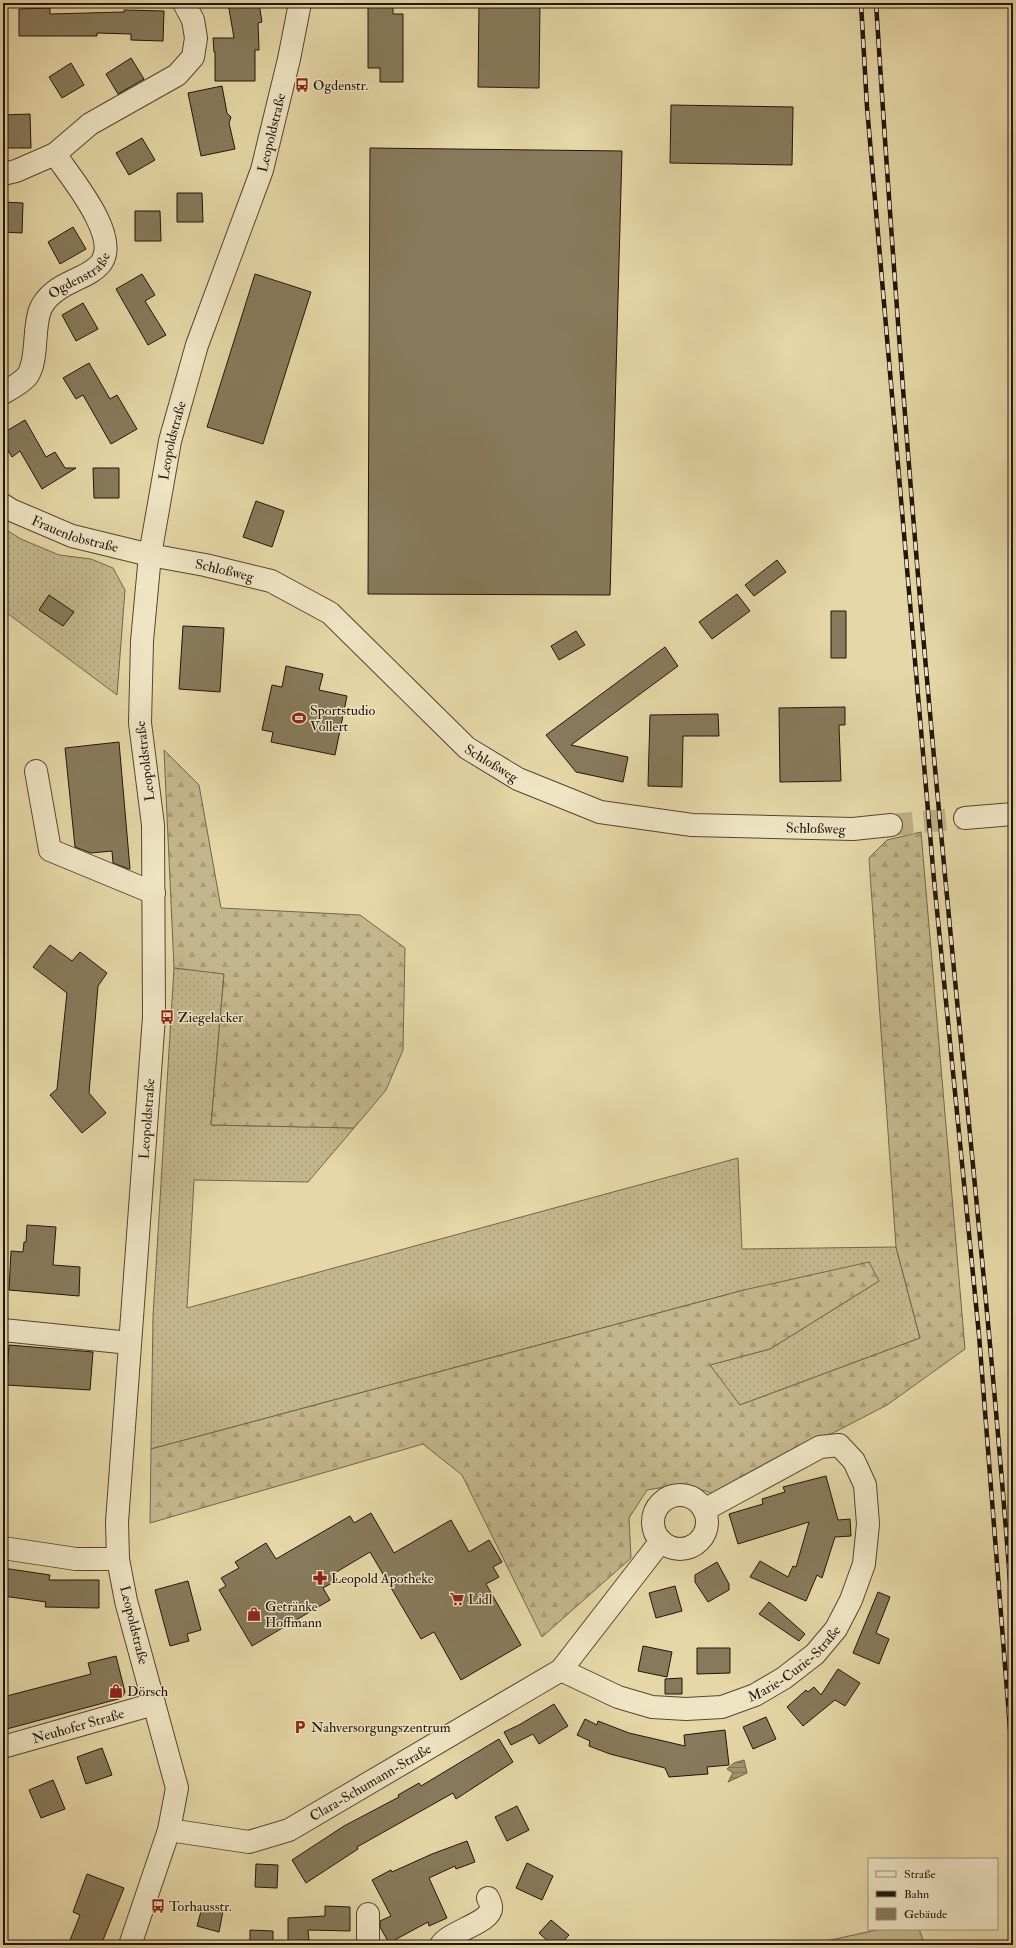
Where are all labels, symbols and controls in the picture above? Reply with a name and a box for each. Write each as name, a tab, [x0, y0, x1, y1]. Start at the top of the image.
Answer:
bus stop icon: Ogdenstr.	[294, 77, 310, 93]
place label: Ogdenstr.	[313, 77, 369, 94]
street label: Leopoldstraße	[253, 91, 289, 174]
street label: Ogdenstraße	[44, 251, 114, 302]
street label: Leopoldstraße	[155, 399, 189, 481]
street label: Frauenlobstraße	[29, 511, 120, 556]
street label: Schloßweg	[194, 555, 257, 585]
place label: Sportstudio Vollert	[310, 702, 375, 735]
sports icon: Sportstudio Vollert	[291, 710, 307, 726]
street label: Leopoldstraße	[132, 720, 159, 802]
street label: Schloßweg	[462, 740, 522, 786]
street label: Schloßweg	[786, 819, 847, 837]
bus stop icon: Ziegelacker	[159, 1009, 175, 1025]
place label: Ziegelacker	[178, 1009, 244, 1026]
street label: Leopoldstraße	[135, 1078, 158, 1160]
pharmacy icon: Leopold Apotheke	[312, 1570, 328, 1586]
place label: Leopold Apotheke	[331, 1570, 434, 1588]
street label: Leopoldstraße	[115, 1584, 152, 1667]
supermarket icon: Lidl	[449, 1591, 465, 1607]
place label: Lidl	[468, 1591, 493, 1608]
place label: Getränke Hoffmann	[265, 1598, 322, 1631]
shop icon: Getränke Hoffmann	[246, 1606, 262, 1622]
street label: Marie-Curie-Straße	[745, 1622, 844, 1705]
shop icon: Dörsch	[108, 1683, 124, 1699]
place label: Dörsch	[127, 1683, 169, 1700]
street label: Neuhofer Straße	[30, 1704, 126, 1747]
parking icon: Nahversorgungszentrum	[292, 1719, 308, 1735]
place label: Nahversorgungszentrum	[311, 1719, 451, 1736]
street label: Clara-Schumann-Straße	[306, 1740, 434, 1825]
legend	[868, 1858, 998, 1930]
text: Straße	[904, 1867, 935, 1882]
text: Bahn	[904, 1887, 929, 1902]
bus stop icon: Torhausstr.	[150, 1898, 166, 1914]
place label: Torhausstr.	[169, 1898, 232, 1915]
text: Gebäude	[904, 1907, 947, 1922]

